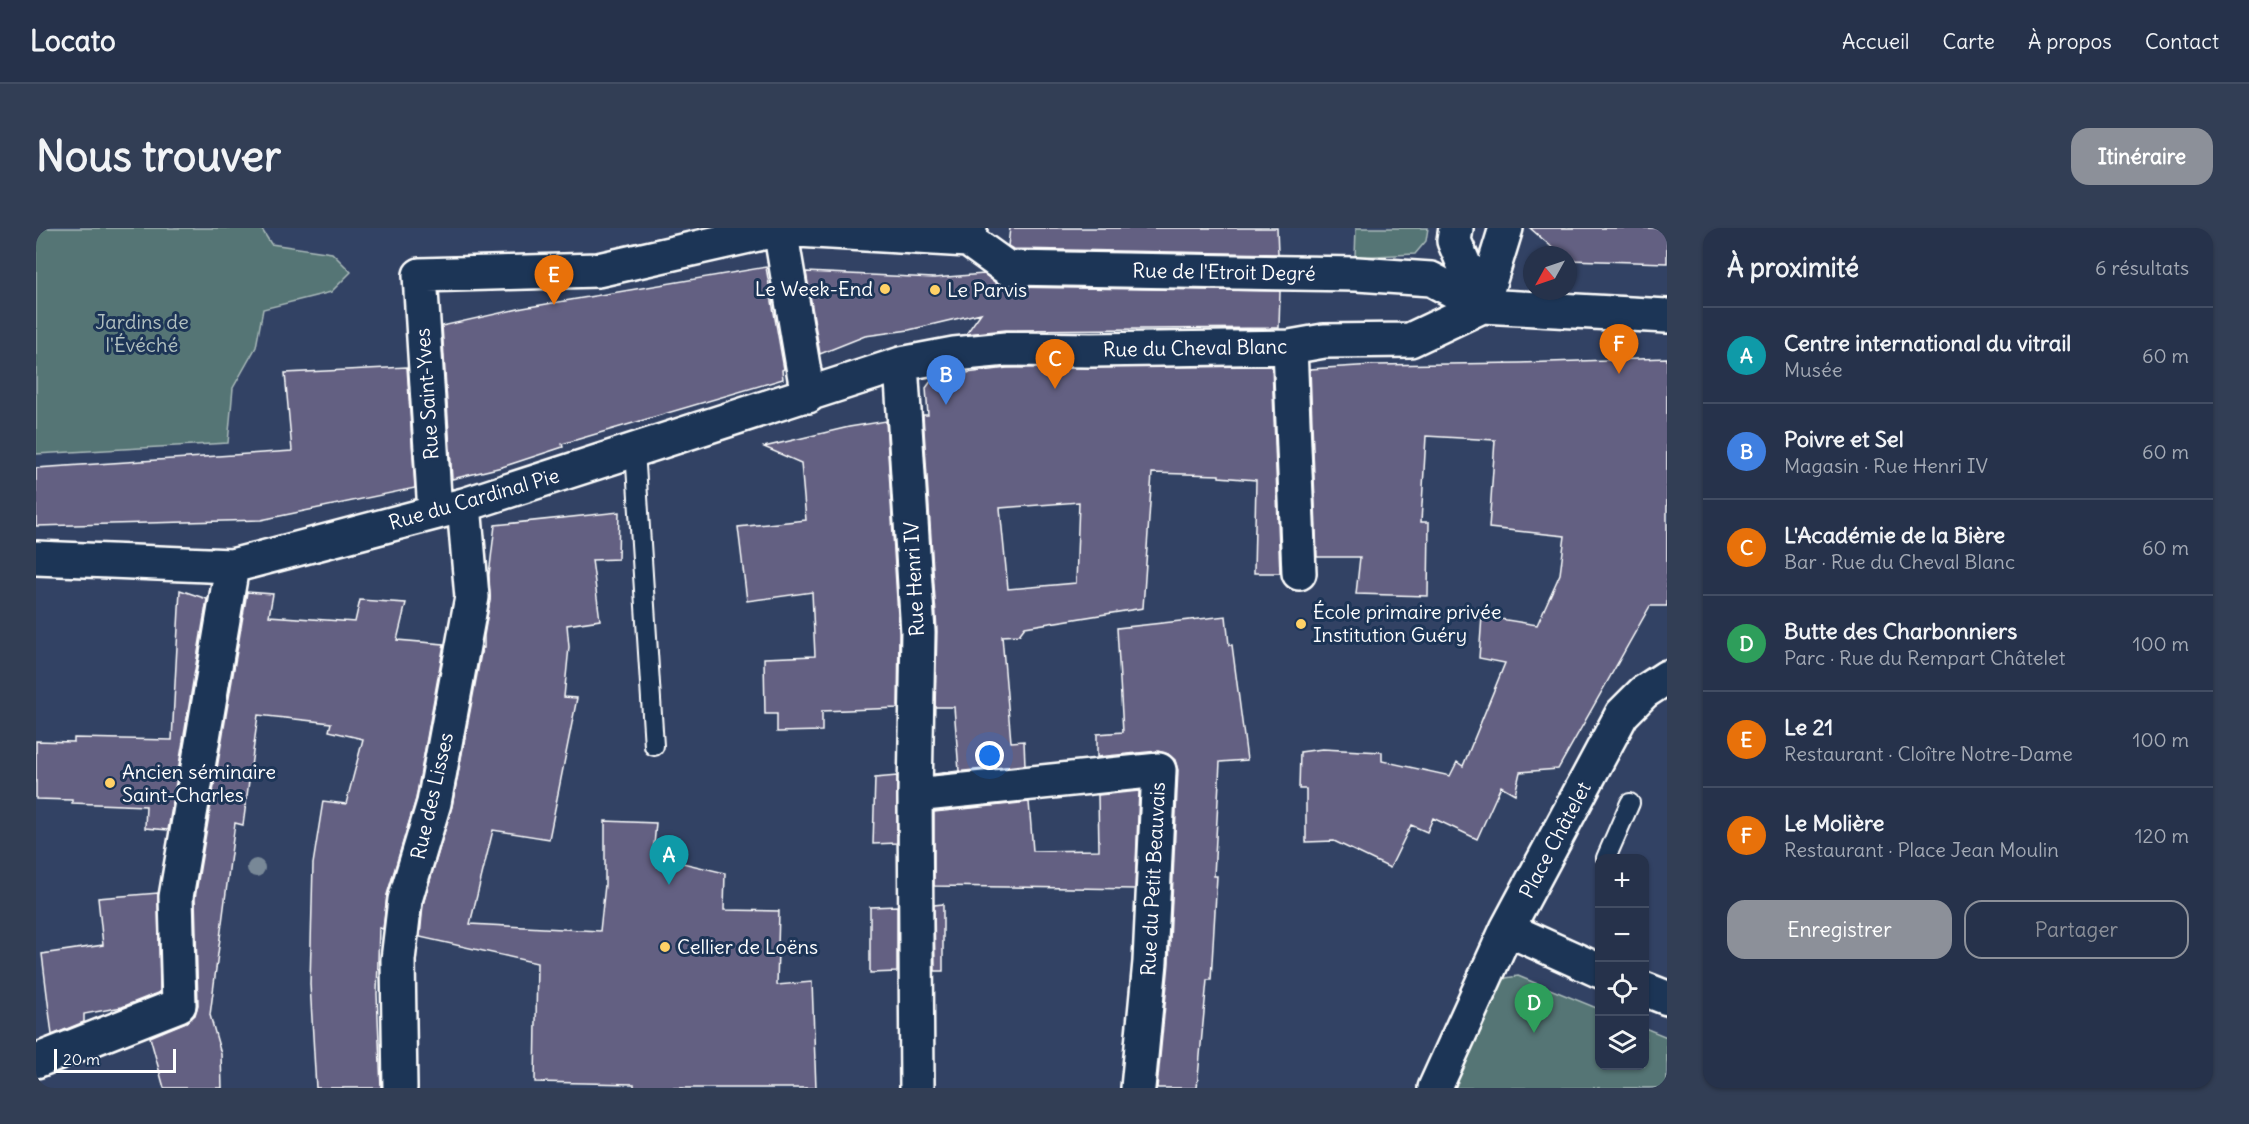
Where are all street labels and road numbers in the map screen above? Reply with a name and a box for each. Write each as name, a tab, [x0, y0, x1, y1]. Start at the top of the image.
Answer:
street label: Rue de l'Etroit Degré	[1132, 257, 1316, 286]
street label: Rue Saint-Yves	[409, 327, 444, 461]
street label: Rue du Cheval Blanc	[1103, 333, 1287, 362]
street label: Rue du Cardinal Pie	[386, 462, 562, 535]
street label: Rue Henri IV	[898, 521, 929, 637]
street label: Rue des Lisses	[405, 730, 458, 862]
street label: Place Châtelet	[1513, 777, 1596, 902]
street label: Rue du Petit Beauvais	[1135, 781, 1170, 977]

